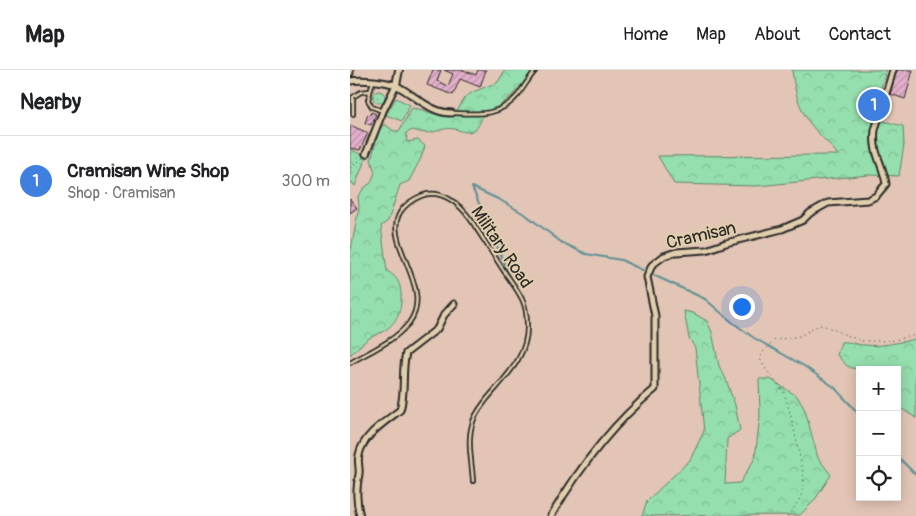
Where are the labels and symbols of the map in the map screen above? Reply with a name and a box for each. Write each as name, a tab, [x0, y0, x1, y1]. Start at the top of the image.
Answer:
pin: 1	[858, 86, 890, 124]
street label: Military Road	[466, 202, 538, 293]
street label: Cramisan	[664, 216, 738, 255]
your location	[729, 294, 755, 320]

